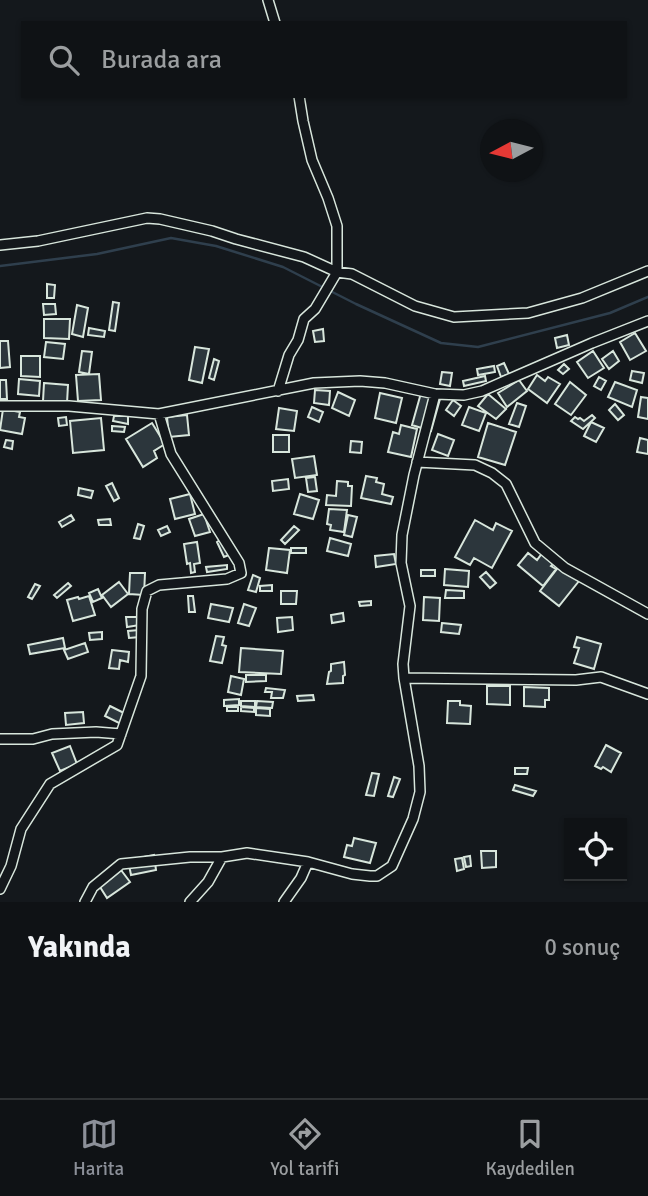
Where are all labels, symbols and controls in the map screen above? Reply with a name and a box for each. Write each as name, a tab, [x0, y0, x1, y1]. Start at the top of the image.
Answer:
search box	[21, 21, 627, 98]
icon: search	[45, 41, 83, 79]
text: Burada ara	[101, 44, 222, 76]
north arrow	[480, 119, 543, 182]
map controls	[564, 818, 627, 881]
button: locate	[564, 818, 627, 881]
text: Yakında	[28, 929, 131, 966]
text: 0 sonuç	[545, 933, 620, 962]
tab: Harita	[73, 1115, 124, 1181]
tab: Yol tarifi	[270, 1115, 339, 1181]
tab: Kaydedilen	[485, 1115, 575, 1181]

